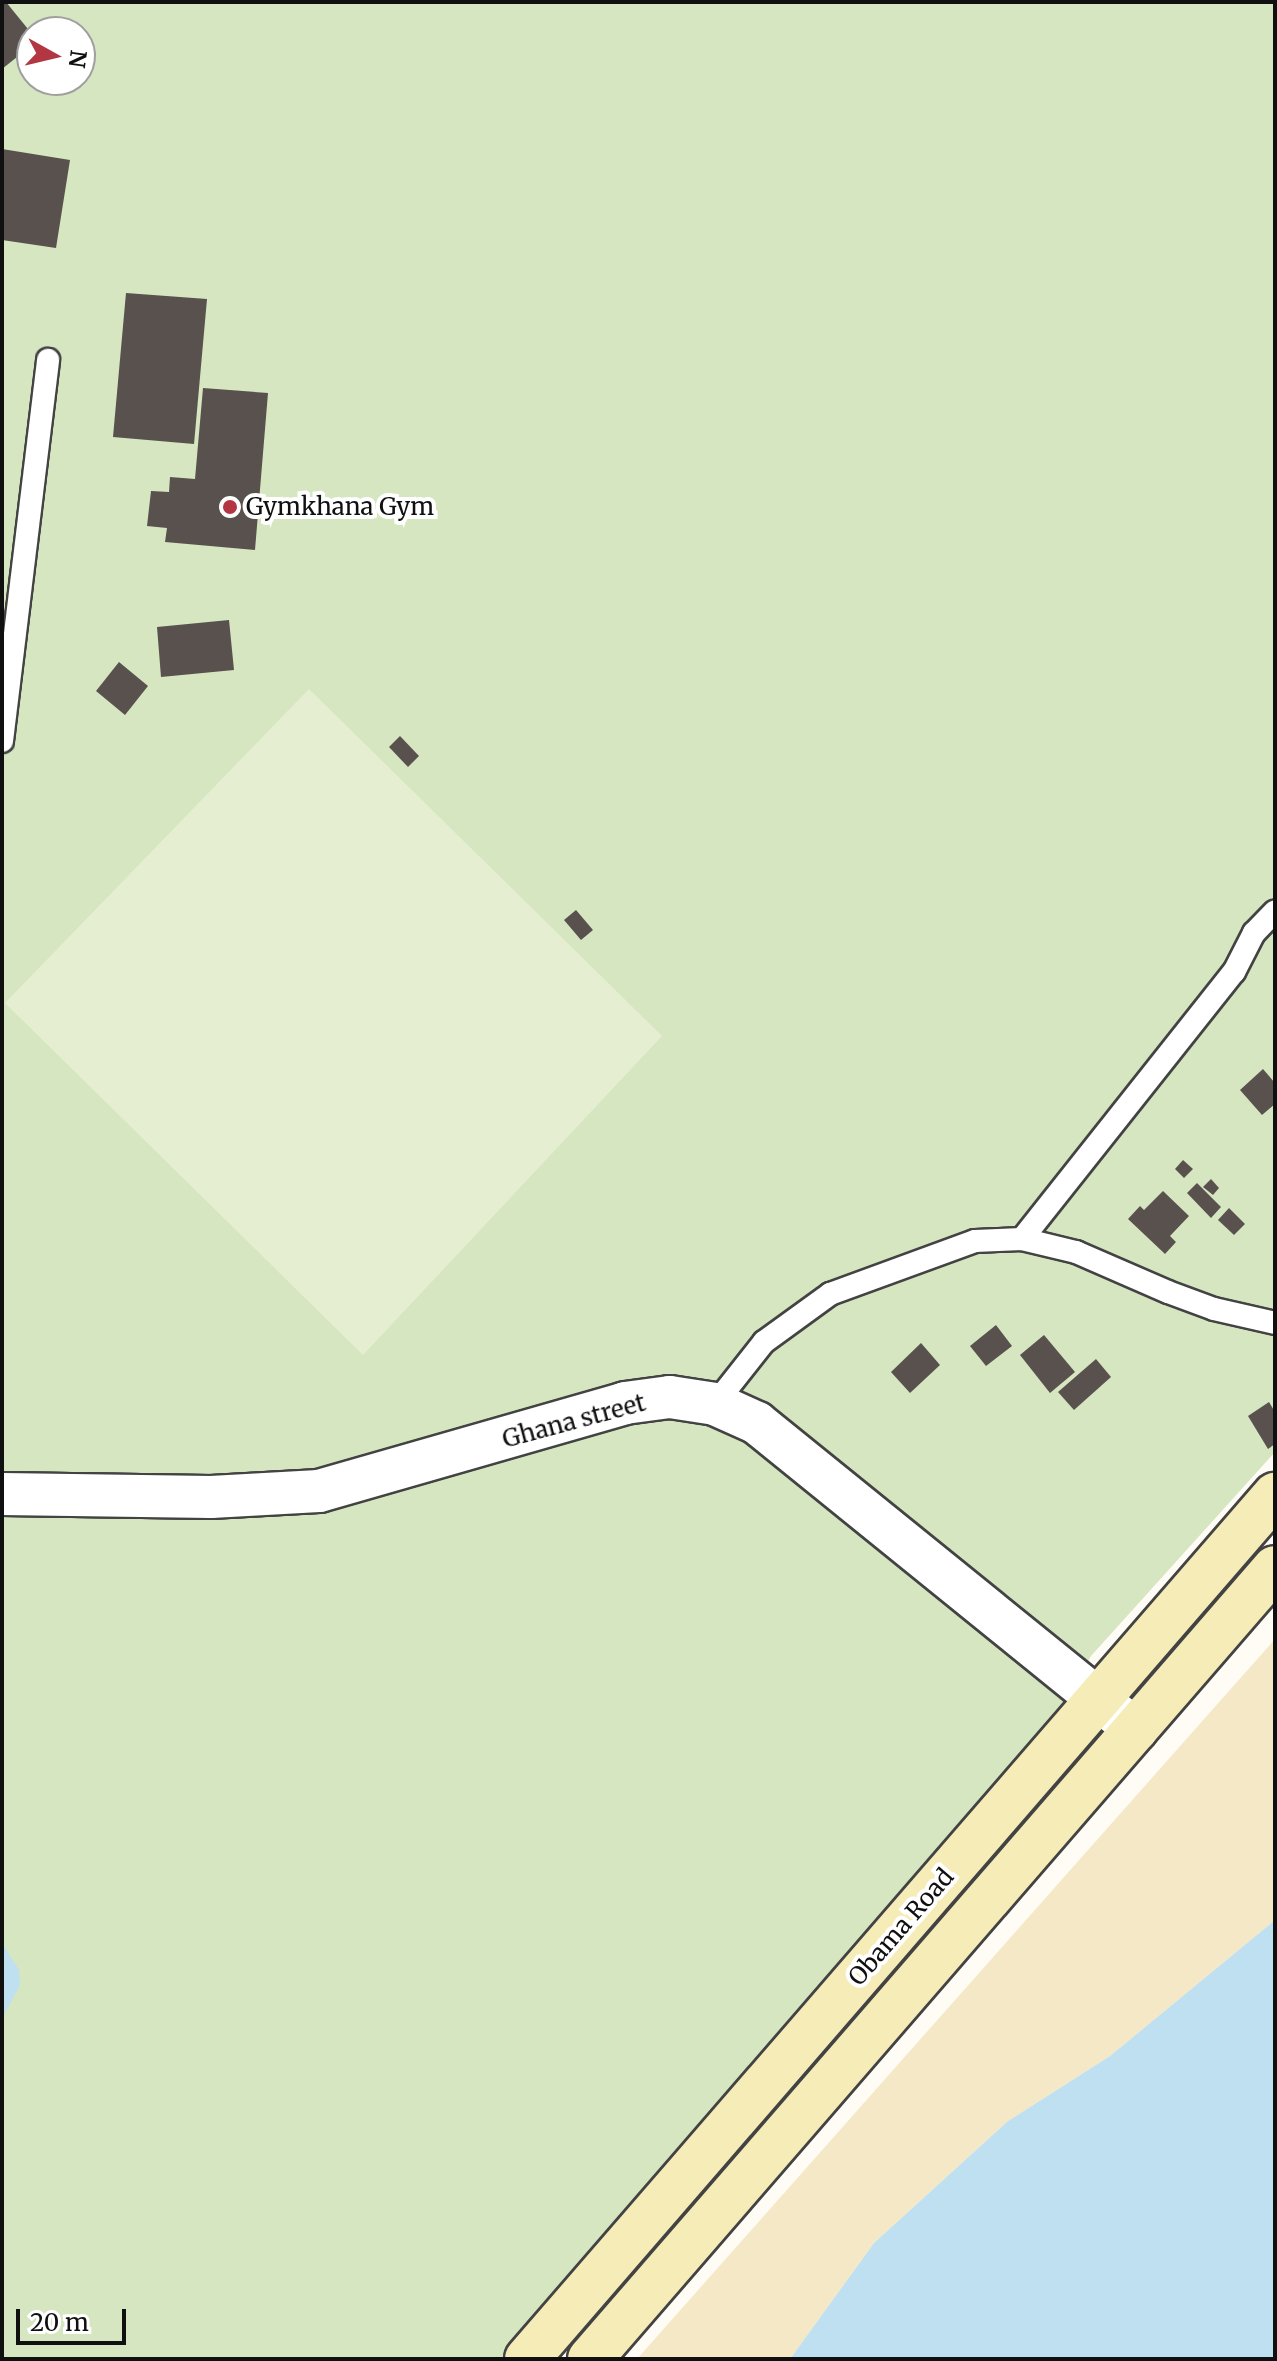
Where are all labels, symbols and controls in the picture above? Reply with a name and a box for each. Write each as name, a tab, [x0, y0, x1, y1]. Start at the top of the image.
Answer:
north arrow	[16, 16, 96, 96]
text: N	[63, 48, 93, 70]
place label: Gymkhana Gym	[246, 493, 434, 521]
marker: Gymkhana Gym	[221, 498, 239, 516]
street label: Ghana street	[499, 1388, 649, 1454]
street label: Obama Road	[842, 1863, 960, 1991]
scale bar	[20, 2293, 130, 2343]
text: 20 m	[30, 2307, 89, 2338]

